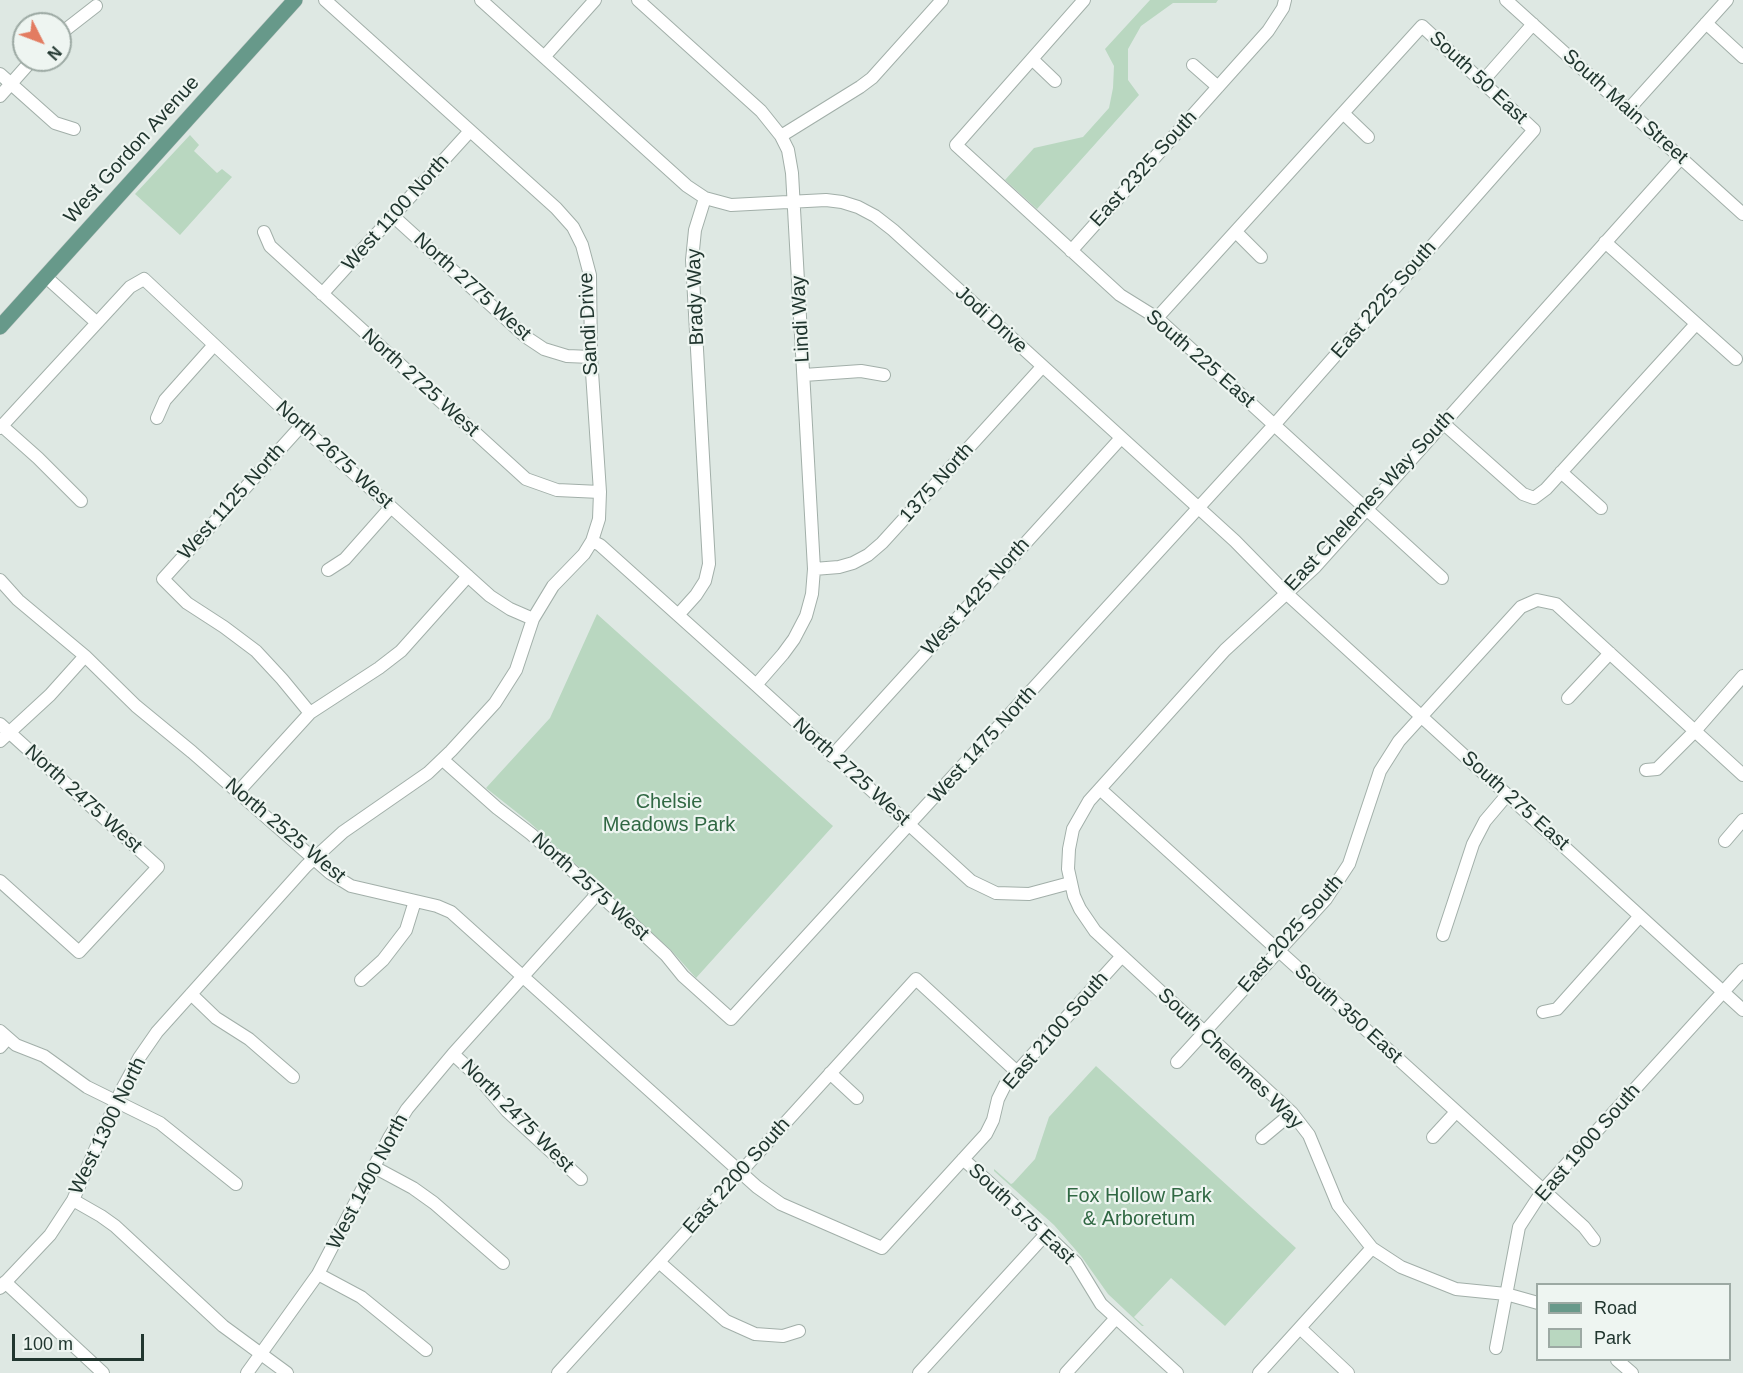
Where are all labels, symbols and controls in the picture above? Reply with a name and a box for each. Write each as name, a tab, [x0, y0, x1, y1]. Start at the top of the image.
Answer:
north arrow	[12, 12, 72, 72]
street label: South 50 East	[1424, 26, 1532, 130]
text: N	[44, 43, 64, 63]
street label: South Main Street	[1557, 45, 1693, 169]
street label: West Gordon Avenue	[59, 71, 205, 229]
street label: East 2325 South	[1086, 106, 1202, 232]
street label: West 1100 North	[337, 150, 455, 276]
street label: North 2775 West	[408, 228, 536, 346]
street label: East 2225 South	[1326, 236, 1442, 364]
street label: Brady Way	[682, 248, 710, 346]
street label: Sandi Drive	[574, 272, 604, 376]
street label: Lindi Way	[787, 275, 815, 363]
street label: Jodi Drive	[950, 281, 1032, 359]
street label: South 225 East	[1141, 305, 1259, 413]
street label: North 2725 West	[356, 324, 484, 442]
street label: North 2675 West	[270, 396, 398, 514]
street label: East Chelemes Way South	[1280, 406, 1460, 596]
street label: 1375 North	[895, 438, 979, 528]
street label: West 1125 North	[173, 439, 291, 565]
street label: West 1425 North	[917, 533, 1035, 661]
street label: West 1475 North	[924, 681, 1042, 809]
street label: North 2725 West	[787, 713, 915, 831]
street label: North 2475 West	[19, 740, 147, 858]
street label: South 275 East	[1456, 746, 1574, 856]
street label: North 2525 West	[220, 774, 350, 888]
park label: Chelsie Meadows Park	[603, 790, 735, 837]
street label: North 2575 West	[526, 828, 654, 946]
street label: East 2025 South	[1233, 870, 1349, 998]
street label: South 350 East	[1289, 959, 1407, 1069]
street label: East 2100 South	[998, 967, 1114, 1095]
street label: South Chelemes Way	[1152, 983, 1308, 1135]
street label: West 1300 North	[64, 1053, 152, 1199]
street label: North 2475 West	[456, 1055, 578, 1177]
street label: East 1900 South	[1530, 1079, 1646, 1207]
street label: West 1400 North	[322, 1110, 414, 1254]
street label: East 2200 South	[679, 1113, 795, 1239]
street label: South 575 East	[963, 1159, 1079, 1269]
park label: Fox Hollow Park & Arboretum	[1066, 1184, 1212, 1231]
legend	[1536, 1283, 1731, 1361]
text: Road	[1594, 1298, 1637, 1318]
scale bar	[15, 1322, 147, 1360]
text: Park	[1594, 1328, 1631, 1348]
text: 100 m	[23, 1334, 73, 1354]

